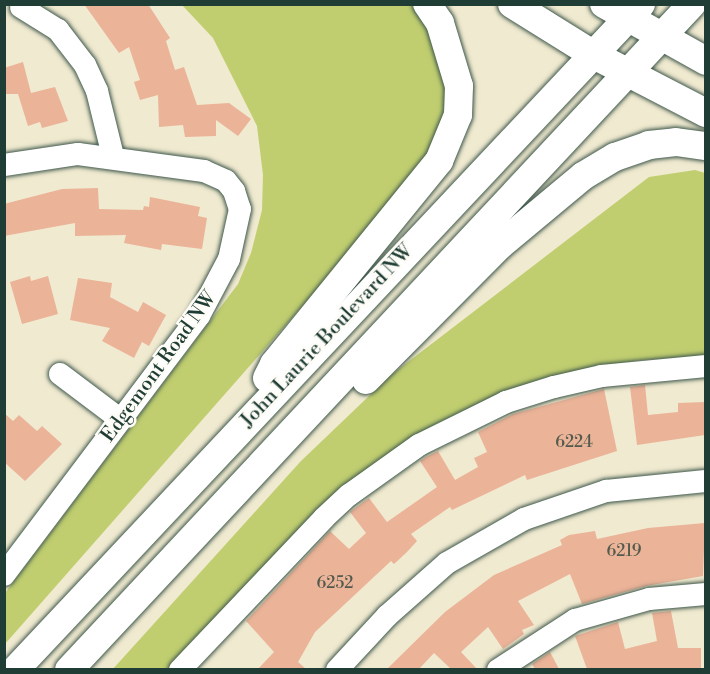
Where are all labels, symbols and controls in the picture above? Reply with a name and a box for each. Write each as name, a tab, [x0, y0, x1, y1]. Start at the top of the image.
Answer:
street label: John Laurie Boulevard NW	[236, 239, 418, 433]
street label: Edgemont Road NW	[96, 287, 222, 447]
house number: 6224	[555, 432, 593, 452]
house number: 6219	[606, 541, 642, 561]
house number: 6252	[317, 573, 353, 593]

